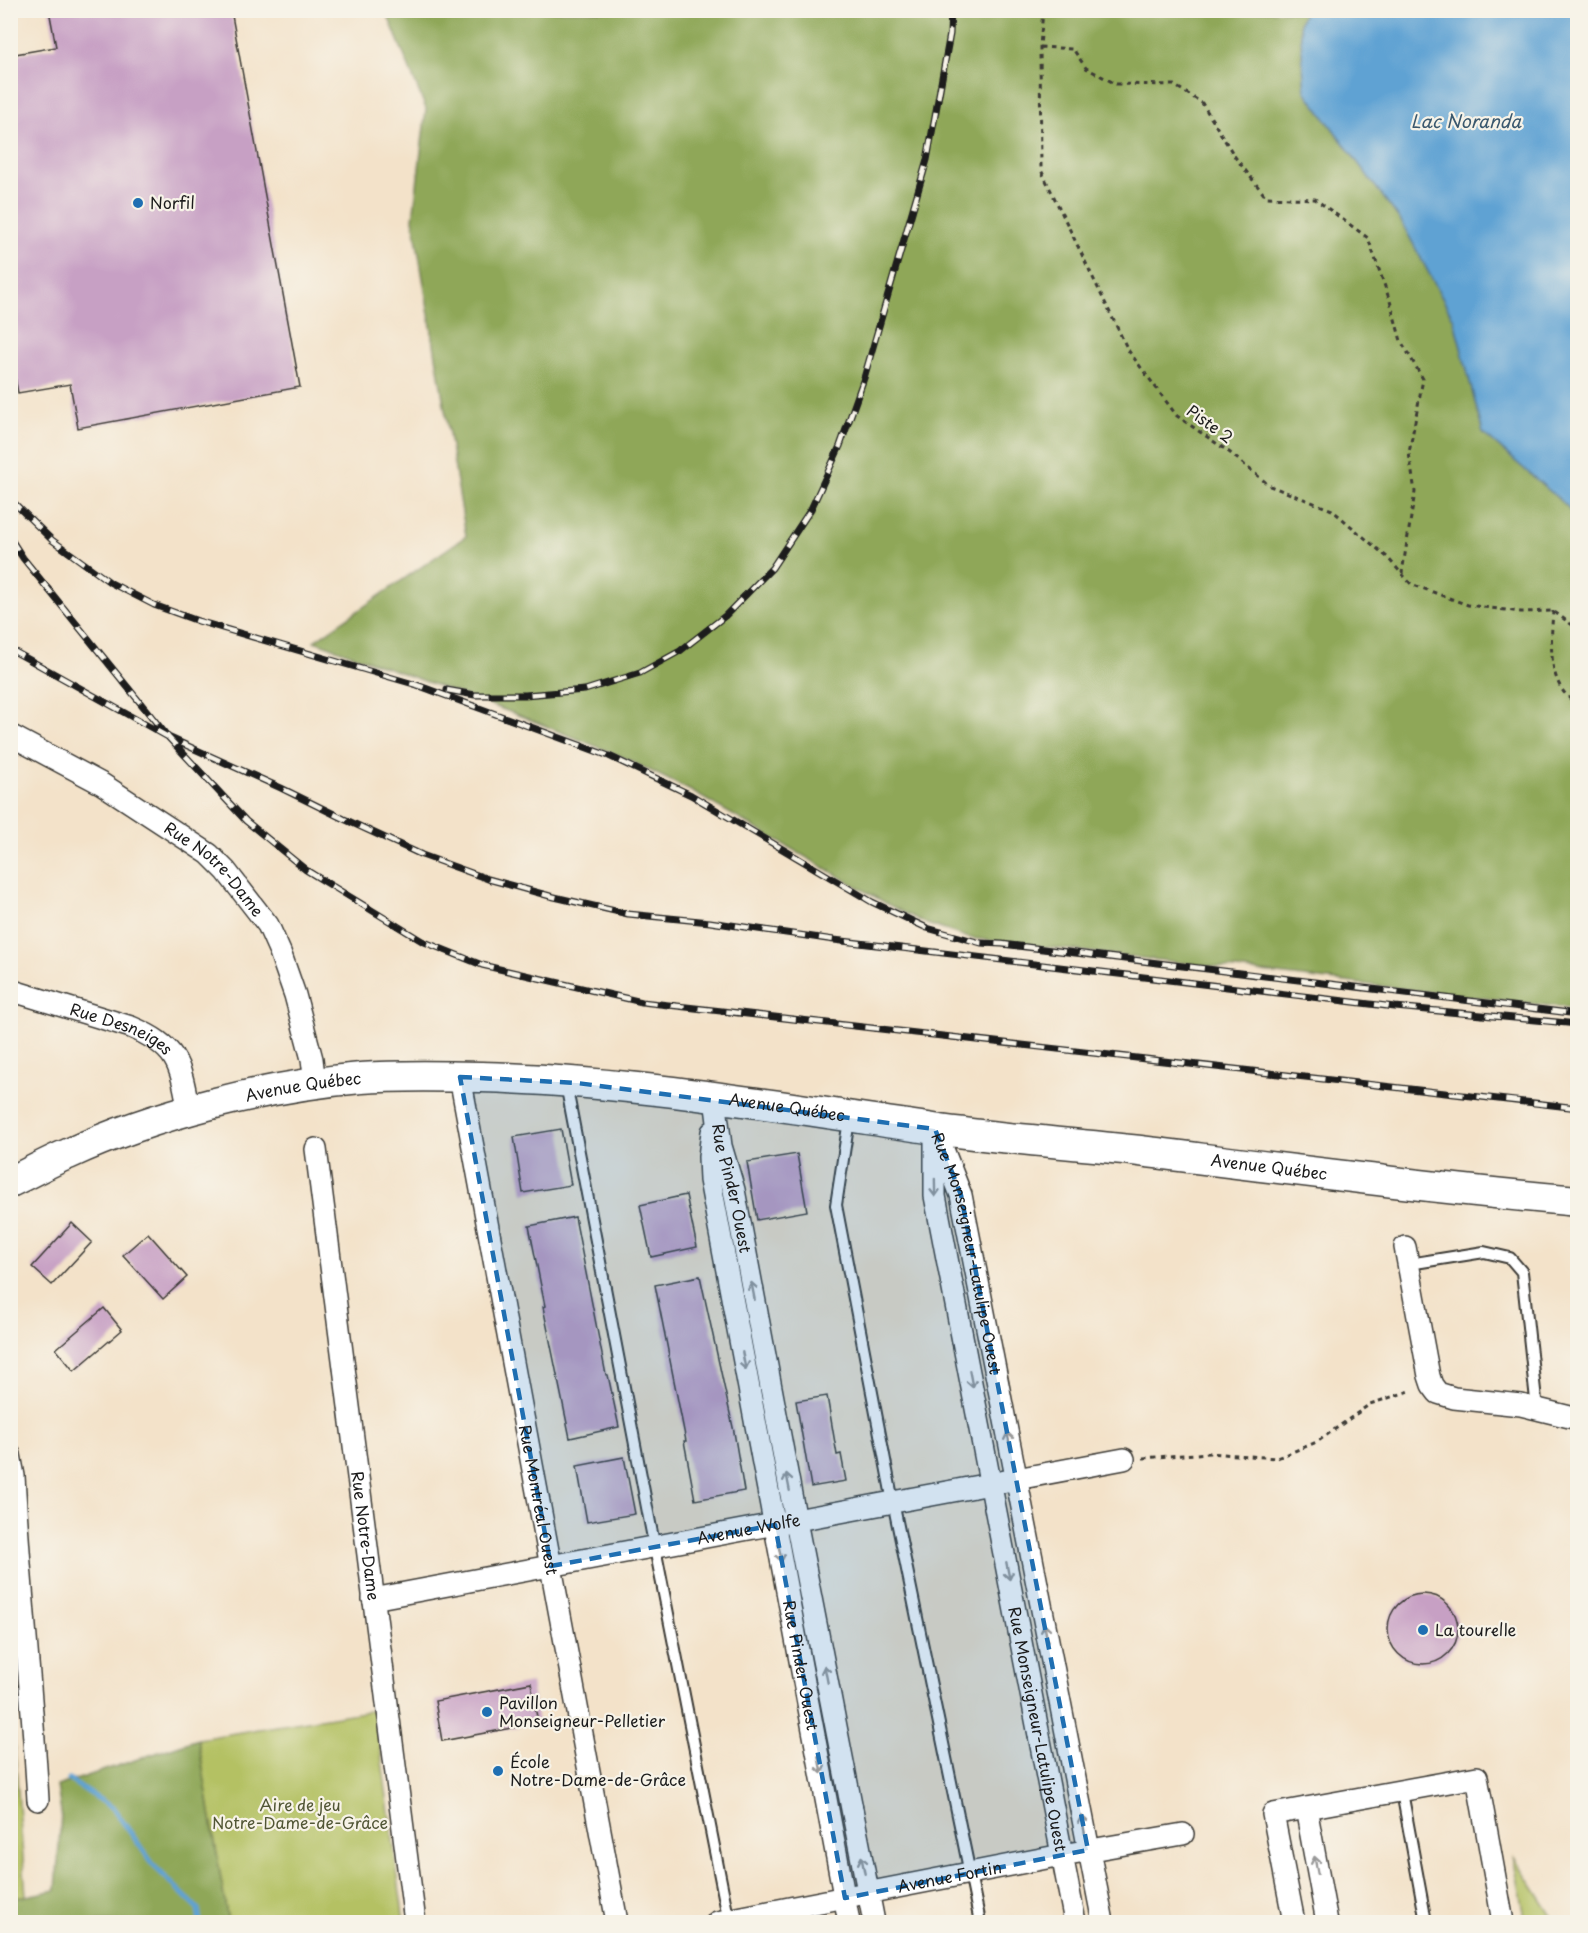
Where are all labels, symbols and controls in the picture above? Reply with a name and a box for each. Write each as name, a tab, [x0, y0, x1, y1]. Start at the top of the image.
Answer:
water label: Lac Noranda	[1411, 107, 1522, 134]
place label: Norfil	[150, 190, 195, 214]
marker: Norfil	[131, 196, 145, 210]
street label: Piste 2	[1182, 398, 1239, 448]
street label: Rue Notre-Dame	[160, 815, 270, 921]
street label: Rue Desneiges	[67, 996, 179, 1059]
street label: Avenue Québec	[243, 1065, 362, 1107]
street label: Avenue Québec	[727, 1086, 847, 1127]
street label: Rue Pinder Ouest	[707, 1122, 759, 1255]
street label: Rue Monseigneur-Latulipe Ouest	[926, 1128, 1009, 1376]
street label: Avenue Québec	[1210, 1147, 1329, 1185]
one-way arrow	[929, 1177, 941, 1197]
one-way arrow	[747, 1281, 758, 1301]
one-way arrow	[739, 1351, 750, 1371]
one-way arrow	[966, 1369, 977, 1388]
street label: Rue Montréal Ouest	[514, 1423, 565, 1577]
one-way arrow	[1003, 1432, 1014, 1451]
street label: Rue Notre-Dame	[346, 1470, 387, 1602]
one-way arrow	[783, 1473, 794, 1493]
street label: Avenue Wolfe	[695, 1507, 802, 1549]
one-way arrow	[775, 1543, 786, 1562]
one-way arrow	[1003, 1560, 1014, 1580]
street label: Rue Pinder Ouest	[778, 1598, 826, 1732]
street label: Rue Monseigneur-Latulipe Ouest	[1003, 1605, 1074, 1853]
place label: La tourelle	[1435, 1617, 1517, 1641]
one-way arrow	[1040, 1623, 1051, 1643]
marker: La tourelle	[1416, 1623, 1430, 1637]
one-way arrow	[820, 1664, 831, 1684]
place label: Pavillon Monseigneur-Pelletier	[499, 1690, 666, 1732]
marker: Pavillon Monseigneur-Pelletier	[480, 1705, 494, 1719]
place label: École Notre-Dame-de-Grâce	[510, 1749, 686, 1791]
one-way arrow	[815, 1755, 826, 1774]
marker: École Notre-Dame-de-Grâce	[491, 1764, 505, 1778]
park label: Aire de jeu Notre-Dame-de-Grâce	[212, 1792, 388, 1834]
one-way arrow	[1077, 1815, 1088, 1834]
street label: Avenue Fortin	[895, 1854, 1004, 1898]
one-way arrow	[857, 1856, 868, 1875]
one-way arrow	[1310, 1856, 1321, 1876]

